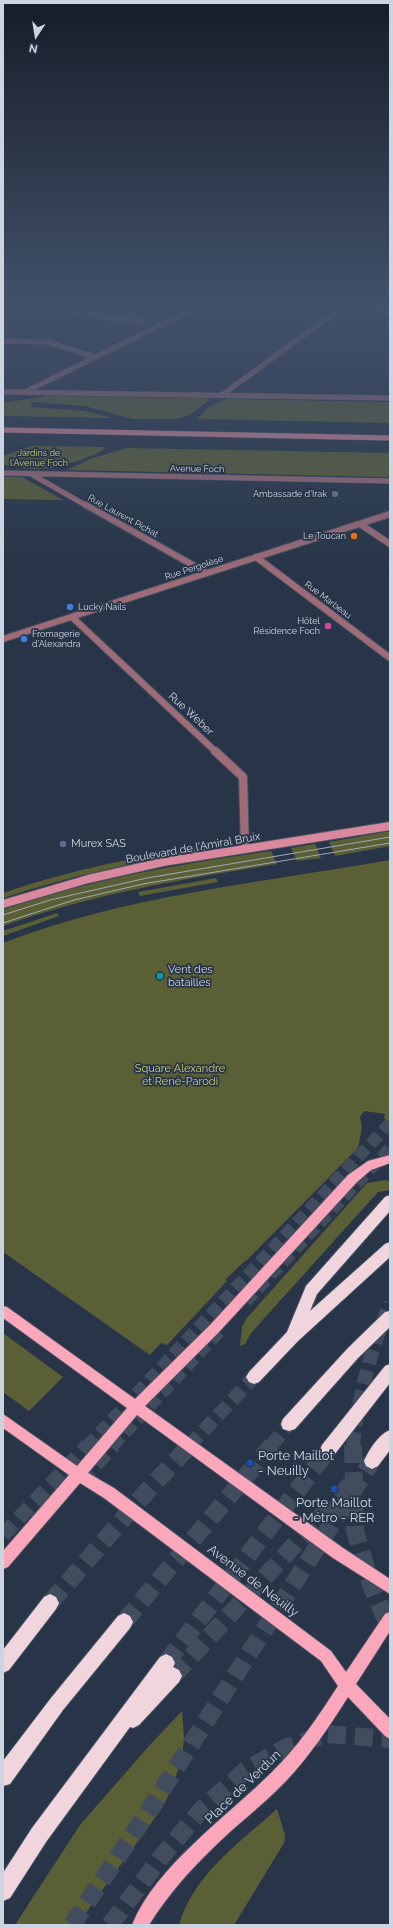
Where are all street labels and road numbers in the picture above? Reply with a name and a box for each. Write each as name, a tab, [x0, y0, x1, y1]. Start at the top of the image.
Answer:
street label: Avenue Foch	[170, 463, 224, 475]
street label: Rue Laurent Pichat	[86, 492, 160, 540]
street label: Rue Pergolèse	[163, 553, 225, 583]
street label: Rue Marbeau	[302, 579, 354, 621]
street label: Rue Weber	[166, 690, 216, 738]
street label: Boulevard de l'Amiral Bruix	[125, 830, 261, 866]
street label: Avenue de Neuilly	[204, 1542, 302, 1620]
street label: Place de Verdun	[202, 1747, 284, 1827]

